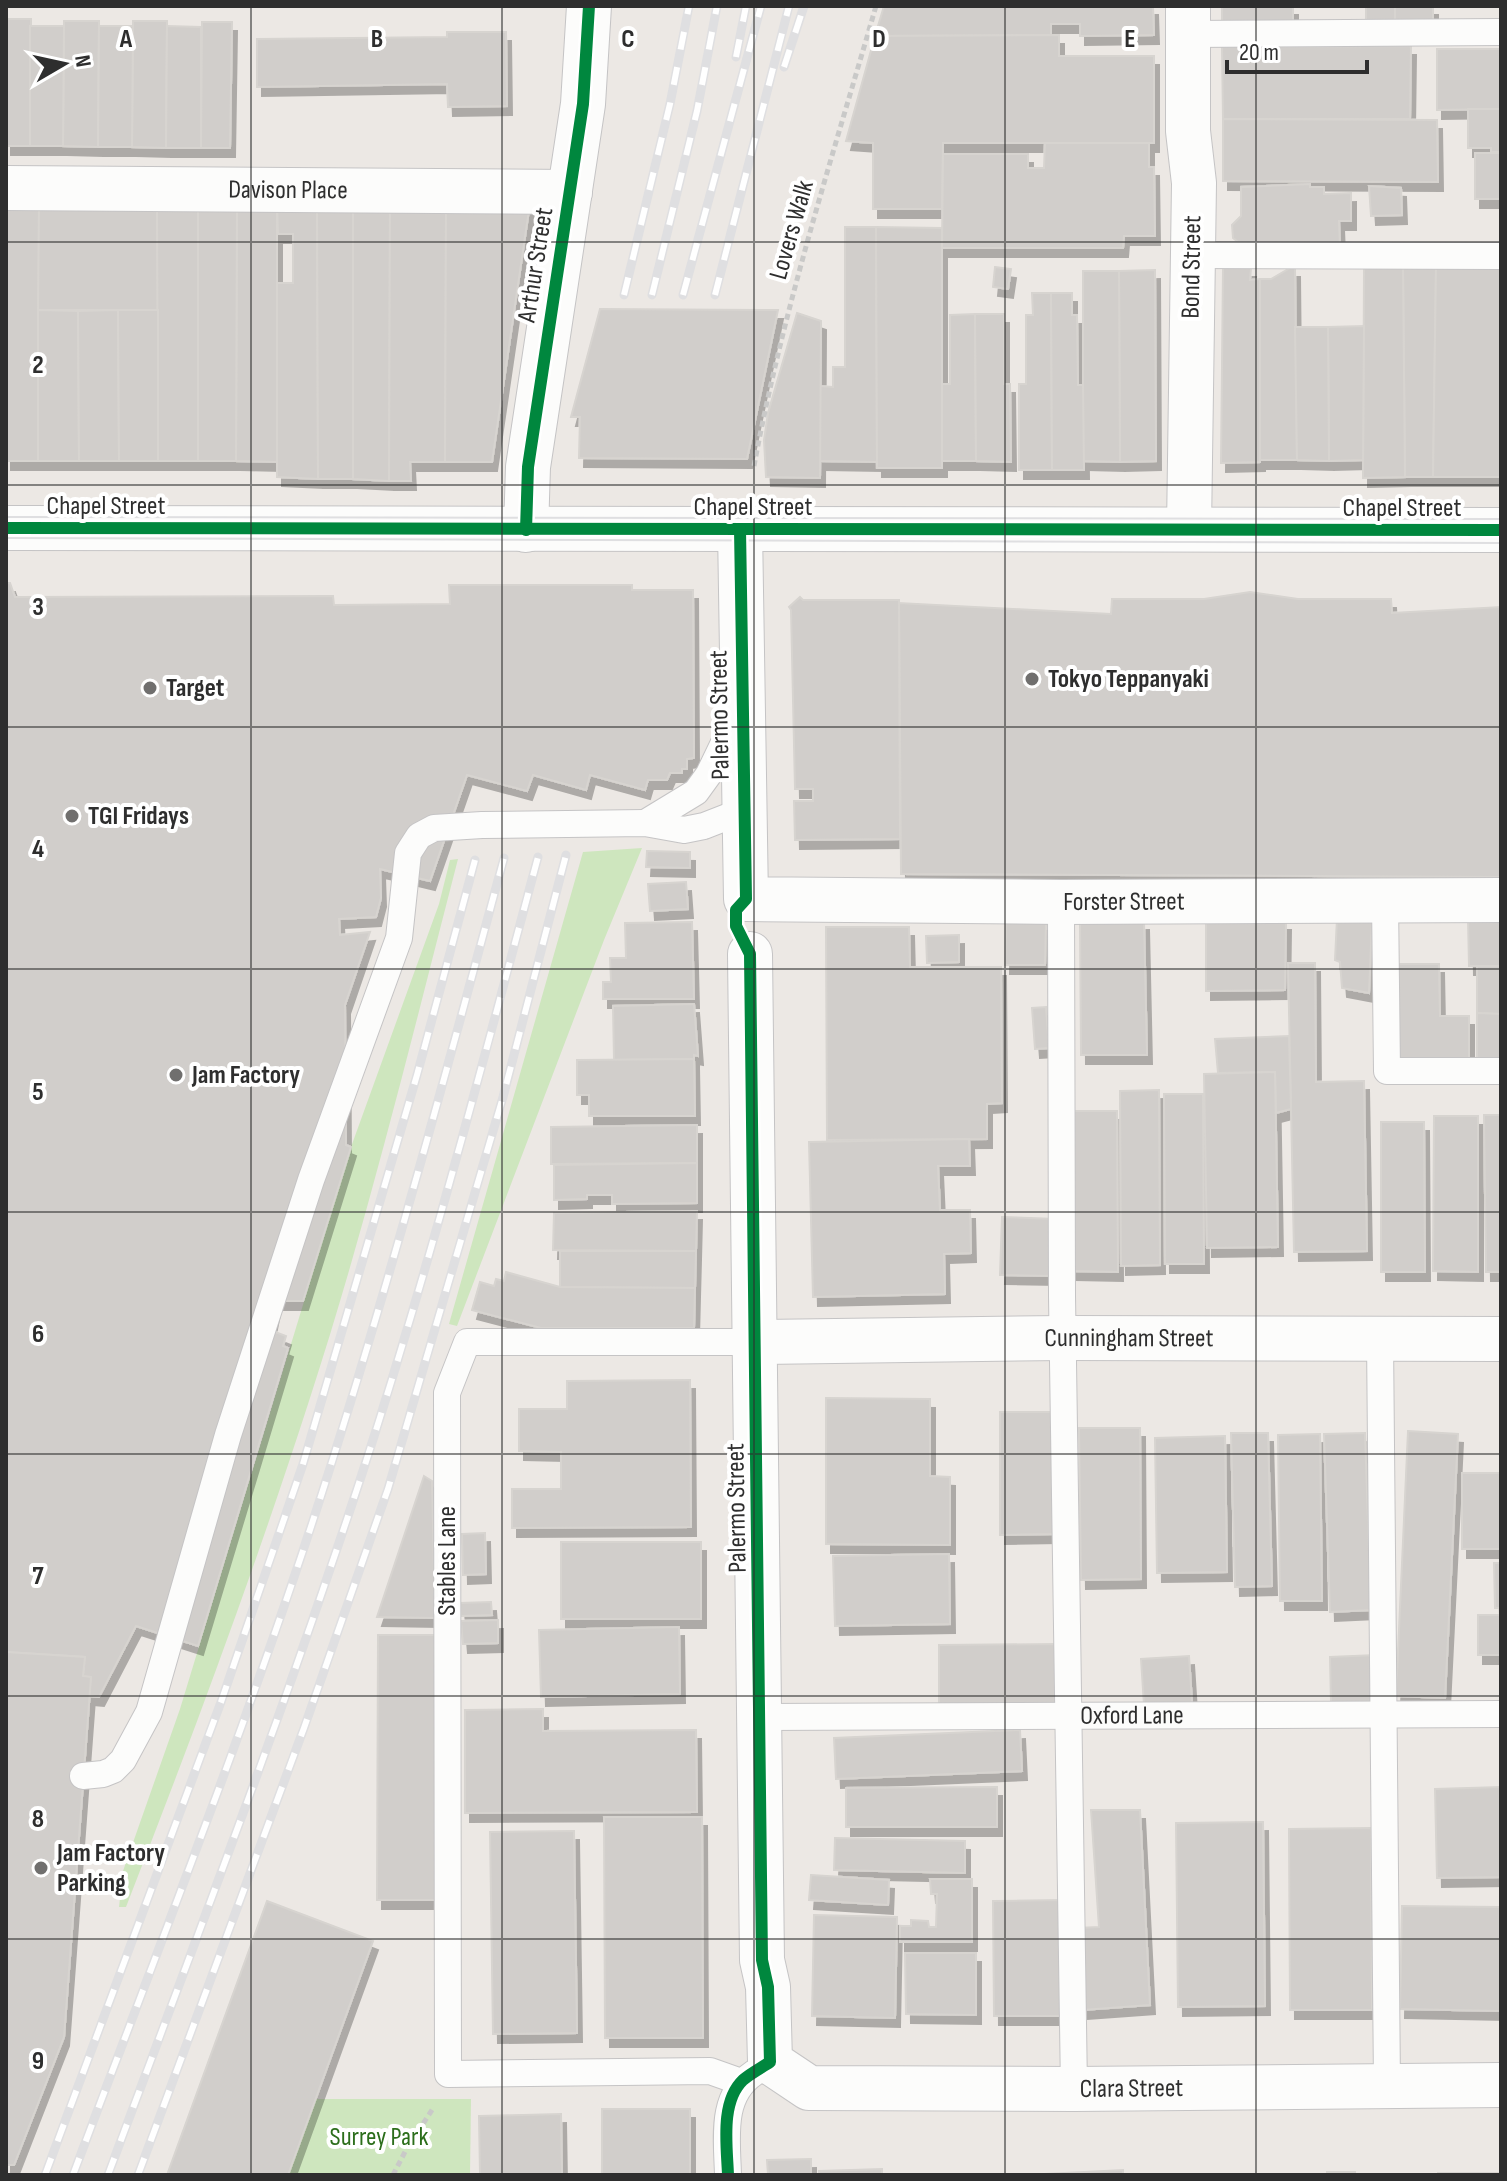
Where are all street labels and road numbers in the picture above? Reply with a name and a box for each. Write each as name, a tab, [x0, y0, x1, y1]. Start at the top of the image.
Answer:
street label: Davison Place	[228, 174, 348, 206]
street label: Lovers Walk	[763, 177, 821, 283]
street label: Arthur Street	[511, 205, 560, 326]
street label: Bond Street	[1176, 215, 1208, 319]
street label: Chapel Street	[47, 491, 165, 522]
street label: Chapel Street	[694, 492, 812, 523]
street label: Chapel Street	[1343, 493, 1461, 524]
street label: Palermo Street	[703, 650, 737, 780]
street label: Forster Street	[1063, 886, 1185, 917]
street label: Cunningham Street	[1044, 1322, 1214, 1354]
street label: Palermo Street	[720, 1443, 754, 1573]
street label: Stables Lane	[432, 1506, 463, 1616]
street label: Oxford Lane	[1080, 1700, 1184, 1731]
street label: Clara Street	[1079, 2072, 1183, 2104]

